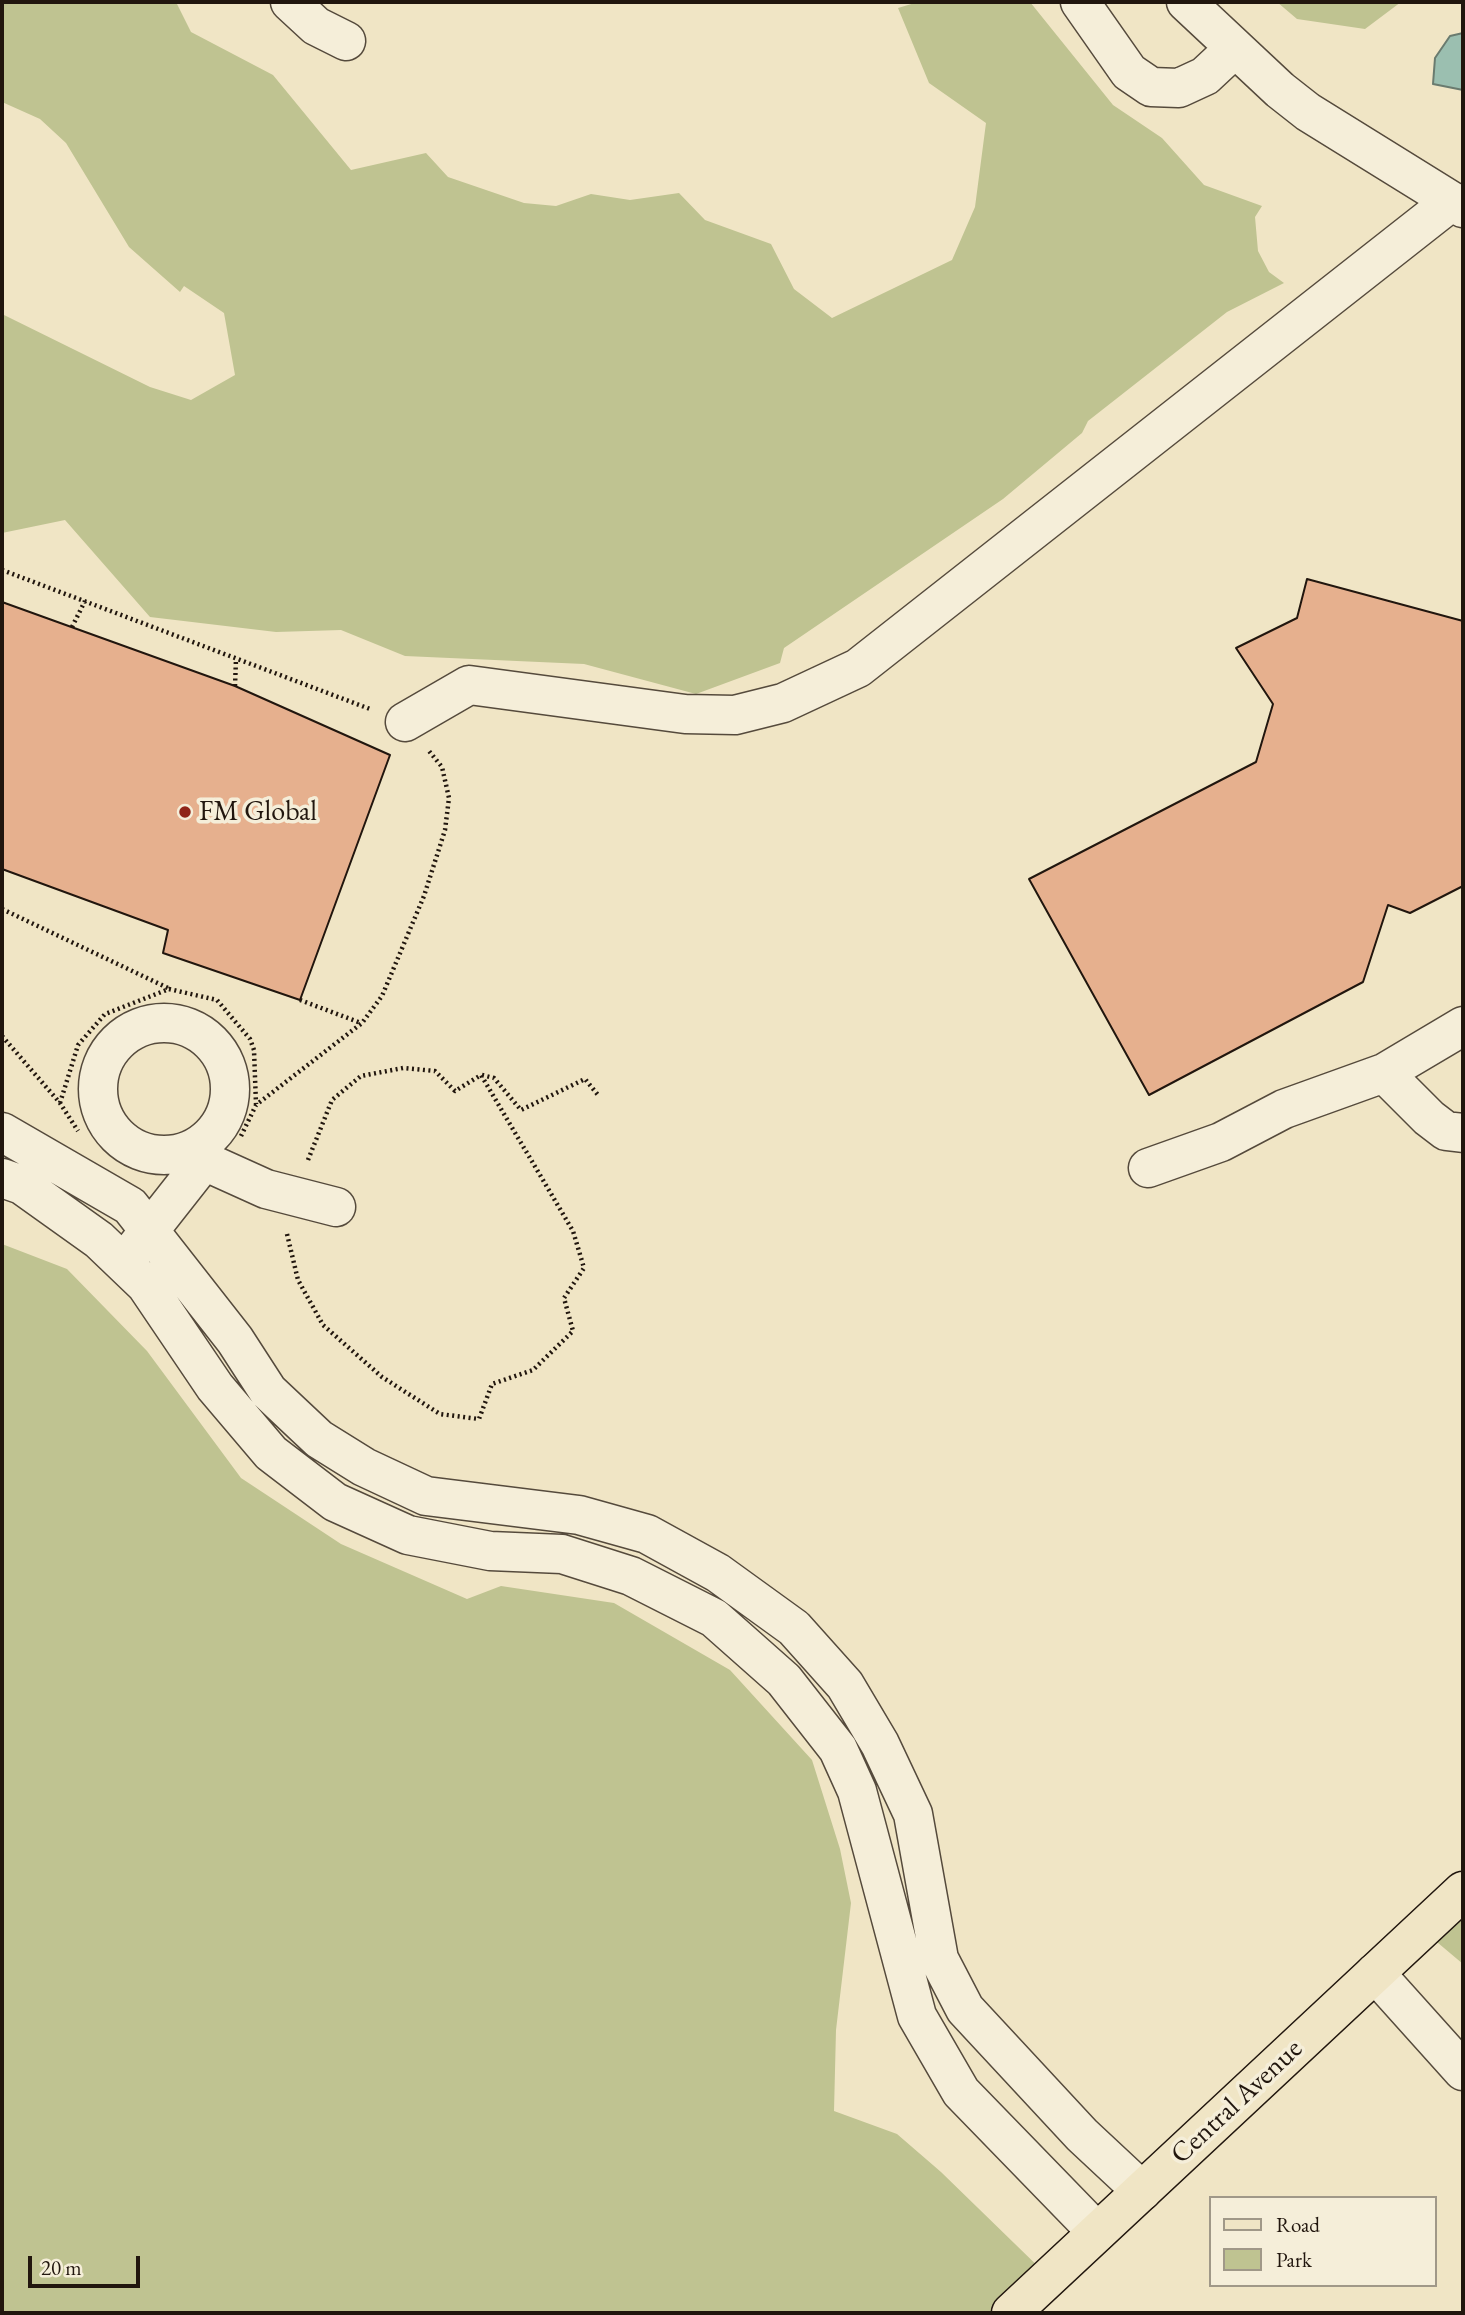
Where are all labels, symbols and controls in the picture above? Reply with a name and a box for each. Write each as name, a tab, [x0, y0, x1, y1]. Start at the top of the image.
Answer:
place label: FM Global	[199, 795, 317, 829]
marker: FM Global	[177, 804, 193, 820]
street label: Central Avenue	[1164, 2033, 1310, 2171]
legend	[1210, 2196, 1437, 2287]
text: Road	[1276, 2211, 1320, 2238]
scale bar	[32, 2242, 144, 2286]
text: Park	[1276, 2246, 1312, 2273]
text: 20 m	[41, 2254, 82, 2281]

